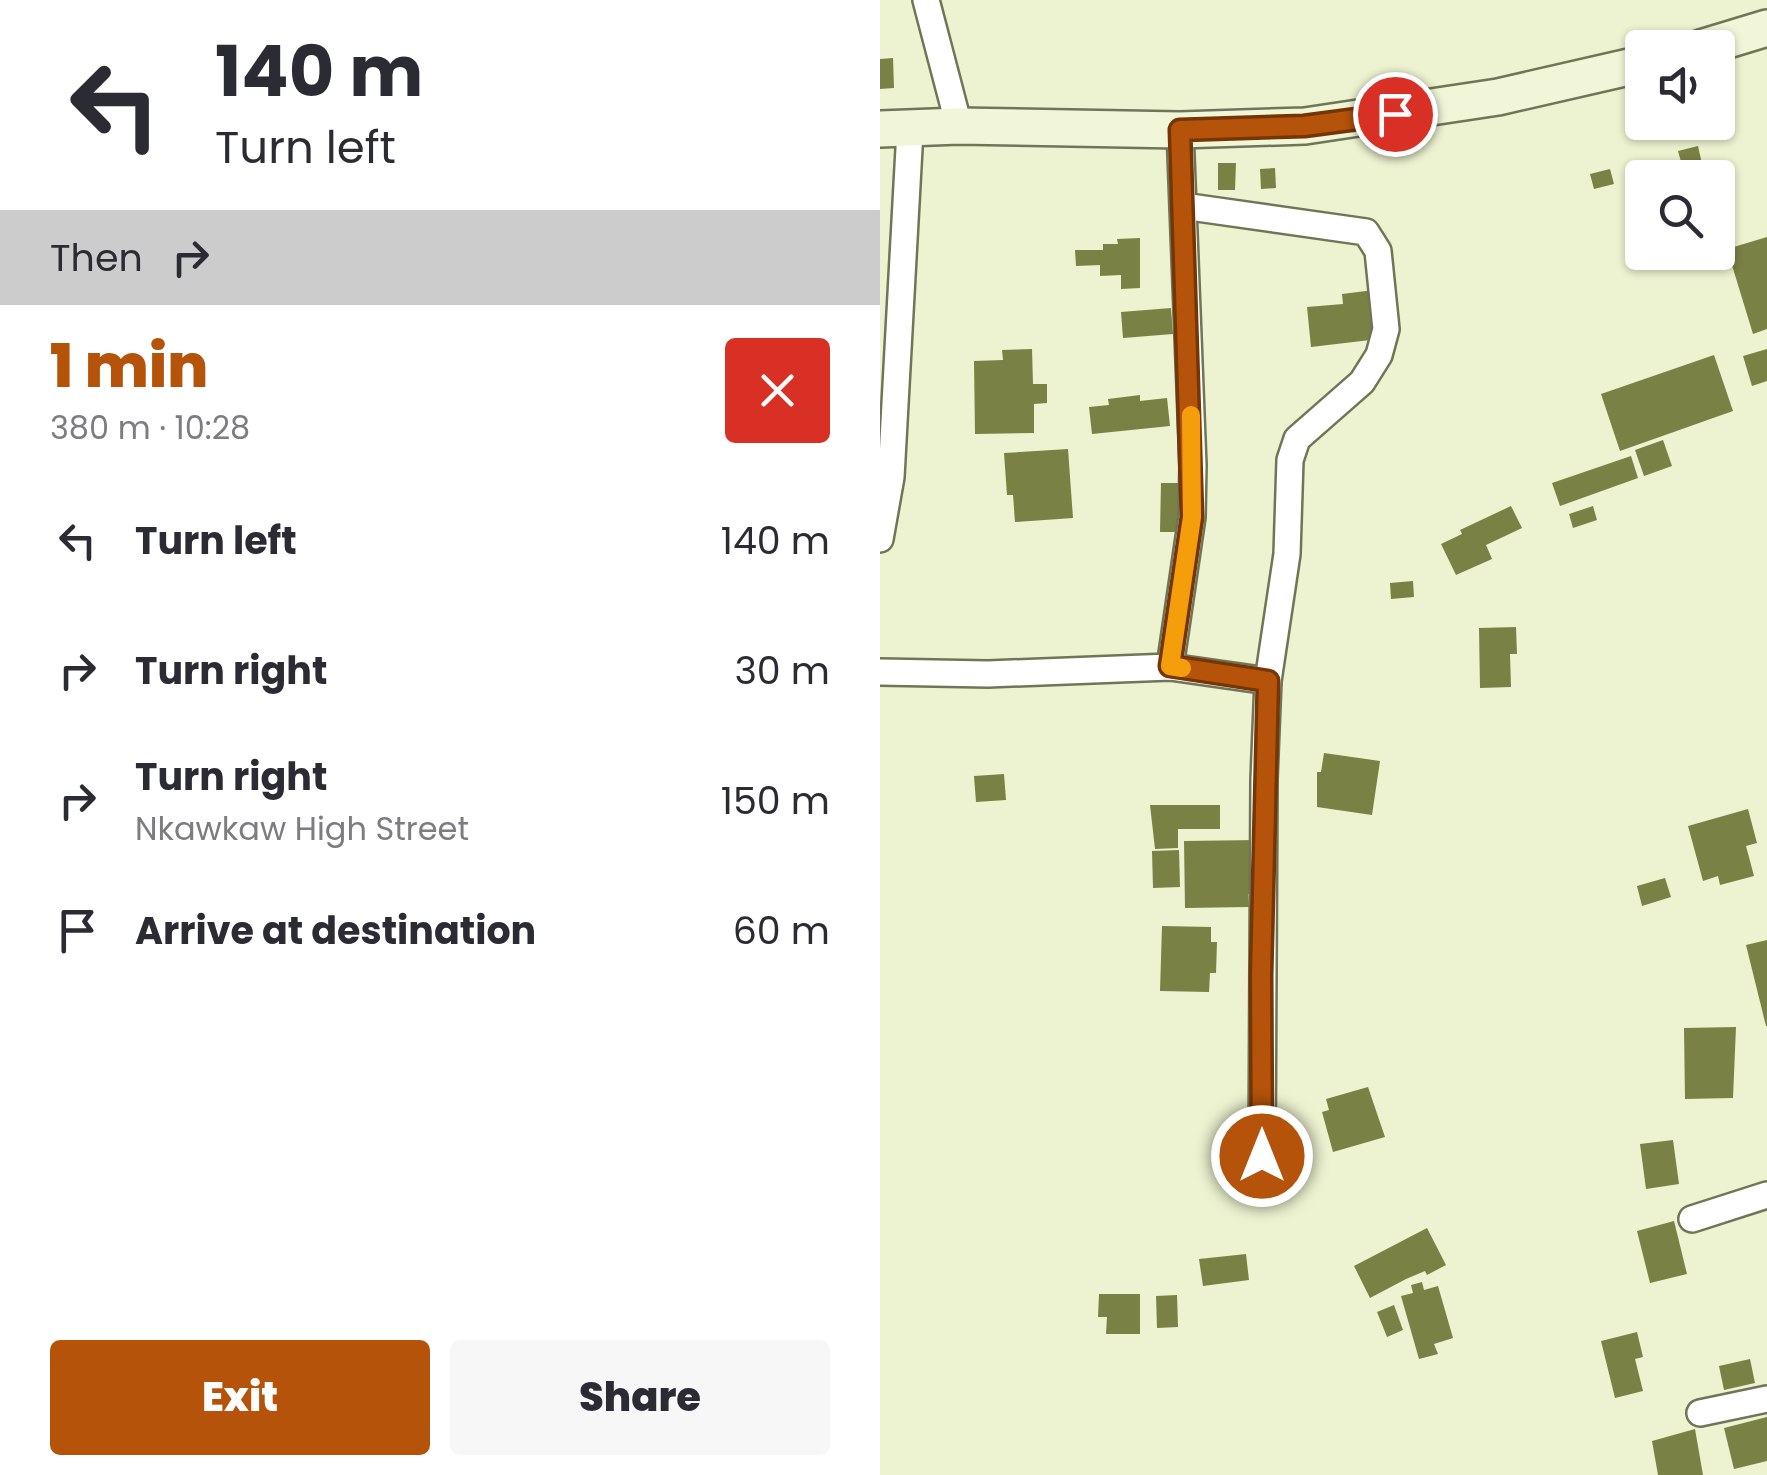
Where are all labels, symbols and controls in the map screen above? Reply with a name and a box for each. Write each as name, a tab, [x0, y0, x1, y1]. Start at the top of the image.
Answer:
text: 140 m	[215, 22, 423, 121]
map controls	[1625, 30, 1735, 270]
button: sound	[1625, 30, 1735, 140]
icon: left	[50, 40, 180, 170]
pin	[1353, 72, 1438, 157]
icon: arrive	[1368, 87, 1423, 142]
text: Turn left	[215, 116, 396, 179]
button: search	[1625, 160, 1735, 270]
icon: right	[163, 230, 218, 285]
text: Then	[50, 231, 143, 284]
text: 1 min	[50, 324, 208, 408]
button: close	[725, 338, 830, 443]
text: 380 m · 10:28	[50, 405, 250, 450]
icon: left	[50, 513, 105, 568]
text: Turn left	[135, 514, 297, 567]
text: 140 m	[721, 514, 830, 567]
icon: right	[50, 643, 105, 698]
text: Turn right	[135, 644, 327, 697]
text: 30 m	[734, 644, 830, 697]
text: Turn right	[135, 750, 327, 803]
icon: right	[50, 773, 105, 828]
text: 150 m	[721, 774, 830, 827]
text: Nkawkaw High Street	[135, 806, 469, 851]
icon: arrive	[50, 903, 105, 958]
text: Arrive at destination	[135, 904, 536, 957]
text: 60 m	[733, 904, 830, 957]
position arrow	[1210, 1104, 1314, 1208]
button: Exit	[50, 1340, 430, 1455]
button: Share	[450, 1340, 830, 1455]

